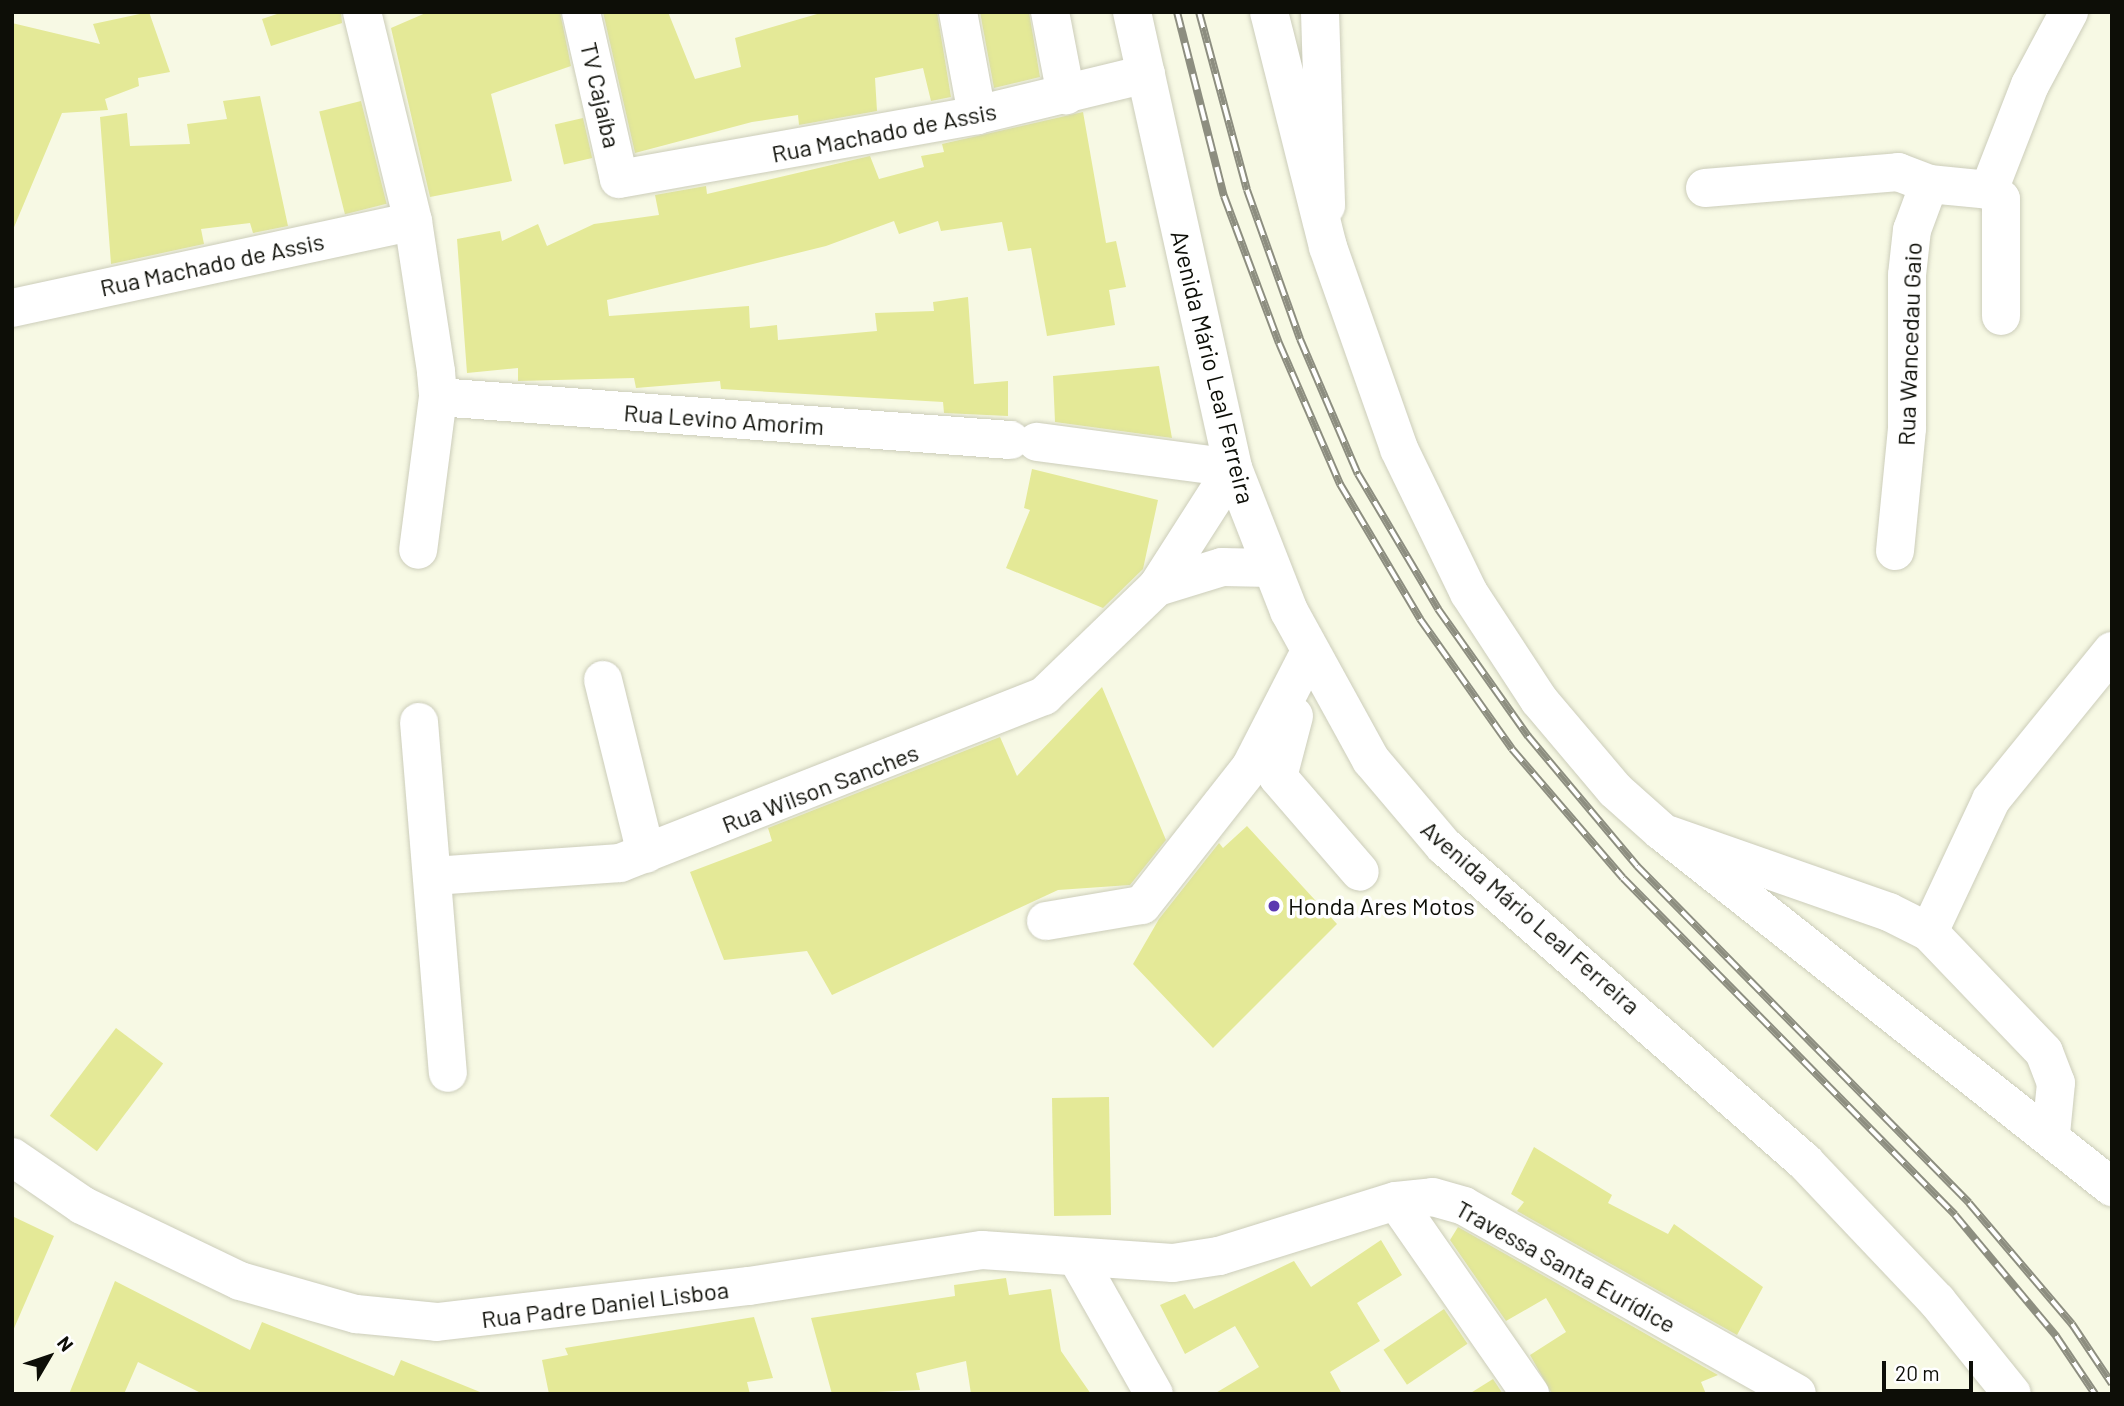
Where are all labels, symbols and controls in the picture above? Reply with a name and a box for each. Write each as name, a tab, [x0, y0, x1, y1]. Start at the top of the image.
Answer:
street label: TV Cajaíba	[575, 39, 627, 151]
street label: Rua Machado de Assis	[769, 96, 999, 168]
street label: Rua Machado de Assis	[97, 226, 327, 302]
street label: Avenida Mário Leal Ferreira	[1165, 227, 1261, 507]
street label: Rua Wancedau Gaio	[1891, 242, 1927, 446]
street label: Rua Levino Amorim	[623, 398, 825, 440]
street label: Rua Wilson Sanches	[718, 737, 922, 839]
street label: Avenida Mário Leal Ferreira	[1416, 814, 1646, 1020]
place label: Honda Ares Motos	[1288, 892, 1475, 920]
marker: Honda Ares Motos	[1266, 898, 1282, 914]
street label: Travessa Santa Eurídice	[1451, 1193, 1681, 1339]
street label: Rua Padre Daniel Lisboa	[480, 1275, 730, 1333]
north arrow	[14, 1322, 84, 1392]
text: N	[53, 1331, 79, 1356]
scale bar	[1886, 1346, 1977, 1390]
text: 20 m	[1895, 1360, 1940, 1385]

